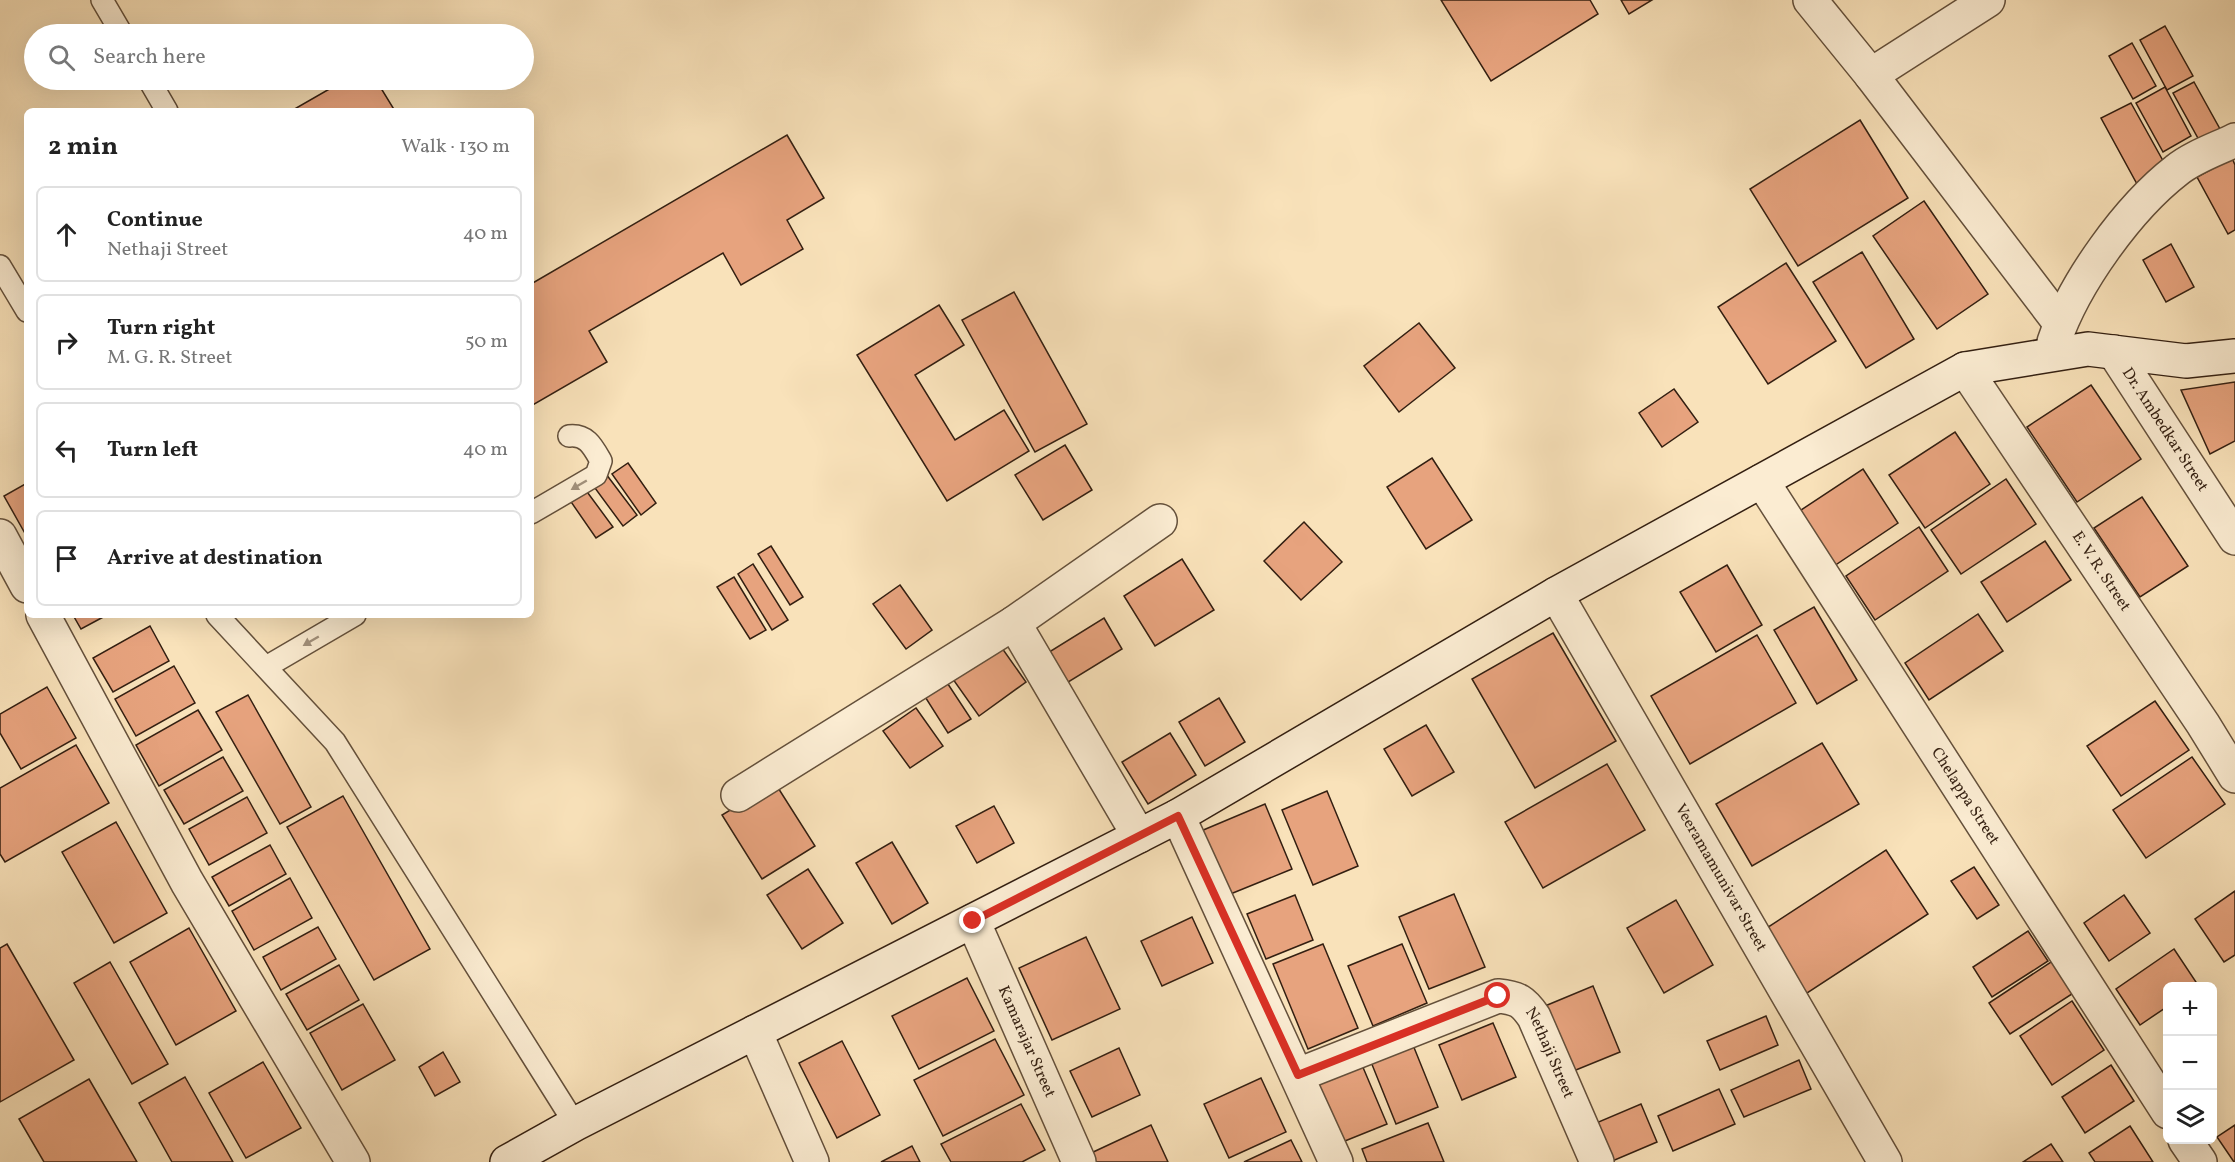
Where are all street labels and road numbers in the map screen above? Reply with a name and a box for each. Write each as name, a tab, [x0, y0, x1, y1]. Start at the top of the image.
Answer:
street label: Dr. Ambedkar Street	[2116, 364, 2213, 497]
street label: E. V. R. Street	[2066, 527, 2136, 616]
street label: Chelappa Street	[1925, 743, 2005, 850]
street label: Veeramamunivar Street	[1669, 800, 1772, 956]
street label: Kamarajar Street	[992, 982, 1061, 1102]
street label: Nethaji Street	[1520, 1003, 1579, 1102]

